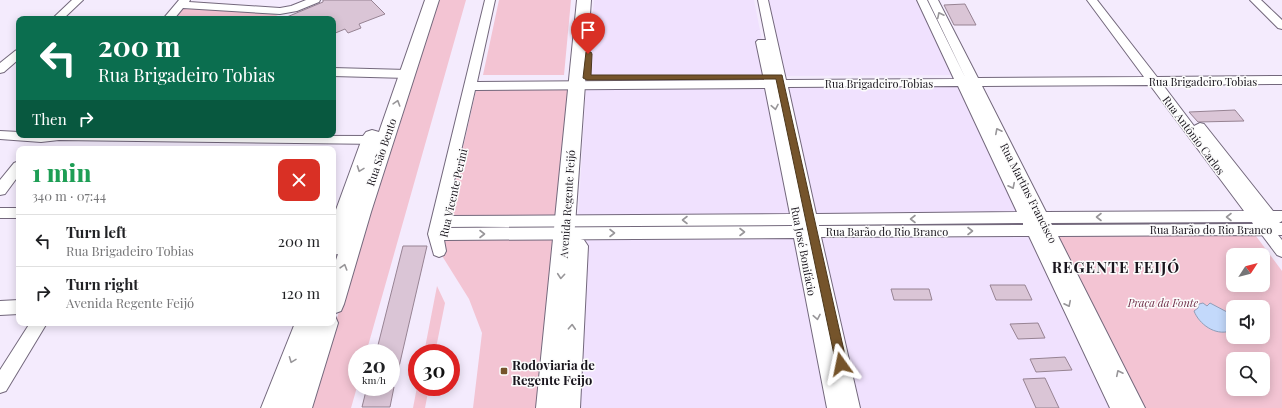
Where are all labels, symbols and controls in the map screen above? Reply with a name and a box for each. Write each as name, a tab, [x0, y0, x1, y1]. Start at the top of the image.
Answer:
one-way arrow	[937, 12, 945, 19]
pin	[571, 13, 605, 54]
icon: arrive	[577, 19, 599, 41]
text: 200 m	[98, 27, 181, 64]
icon: left	[32, 32, 84, 84]
text: Rua Brigadeiro Tobias	[98, 63, 275, 87]
street label: Rua Brigadeiro Tobias	[1149, 74, 1257, 89]
street label: Rua Brigadeiro Tobias	[825, 76, 933, 91]
street label: Rua Antônio Carlos	[1159, 93, 1229, 177]
one-way arrow	[392, 100, 401, 107]
one-way arrow	[771, 104, 779, 110]
icon: right	[75, 108, 97, 130]
text: Then	[32, 109, 67, 129]
street label: Rua São Bento	[362, 116, 400, 188]
one-way arrow	[995, 128, 1003, 136]
street label: Rua Martins Francisco	[997, 140, 1061, 246]
street label: Rua Vicente Perini	[436, 147, 470, 239]
street label: Avenida Regente Feijó	[556, 149, 578, 260]
text: 1 min	[32, 156, 91, 188]
button: close	[278, 159, 320, 201]
one-way arrow	[357, 165, 365, 172]
one-way arrow	[1007, 182, 1015, 190]
text: 340 m · 07:44	[32, 187, 106, 204]
street label: Rua José Bonifácio	[788, 205, 820, 297]
one-way arrow	[1096, 213, 1102, 221]
one-way arrow	[1226, 213, 1232, 221]
one-way arrow	[910, 215, 916, 223]
one-way arrow	[682, 216, 688, 224]
text: Turn left	[66, 222, 127, 242]
street label: Rua Barão do Rio Branco	[1150, 222, 1272, 237]
street label: Rua Barão do Rio Branco	[826, 224, 948, 239]
one-way arrow	[967, 227, 973, 235]
one-way arrow	[739, 228, 745, 236]
one-way arrow	[609, 229, 615, 237]
icon: left	[32, 230, 54, 252]
one-way arrow	[479, 230, 485, 238]
text: 200 m	[278, 231, 320, 251]
text: Rua Brigadeiro Tobias	[66, 242, 194, 259]
north arrow	[1226, 248, 1270, 292]
map controls	[1226, 248, 1270, 396]
district label: REGENTE FEIJÓ	[1052, 257, 1180, 277]
one-way arrow	[339, 263, 348, 270]
one-way arrow	[557, 273, 566, 279]
text: Turn right	[66, 274, 139, 294]
icon: right	[32, 282, 54, 304]
text: 120 m	[281, 283, 320, 303]
text: Avenida Regente Feijó	[66, 294, 194, 311]
park label: Praça da Fonte	[1127, 295, 1198, 310]
one-way arrow	[1063, 299, 1071, 307]
button: sound	[1226, 300, 1270, 344]
one-way arrow	[813, 314, 821, 320]
one-way arrow	[568, 324, 576, 330]
position arrow	[820, 343, 862, 385]
speed limit sign: 30	[408, 344, 460, 396]
text: 20	[362, 351, 386, 378]
button: search	[1226, 352, 1270, 396]
one-way arrow	[289, 356, 297, 363]
place label: Rodoviaria de Regente Feijo	[512, 356, 595, 388]
marker: Rodoviaria de Regente Feijo	[499, 366, 509, 376]
one-way arrow	[1116, 370, 1124, 377]
text: km/h	[362, 373, 386, 387]

